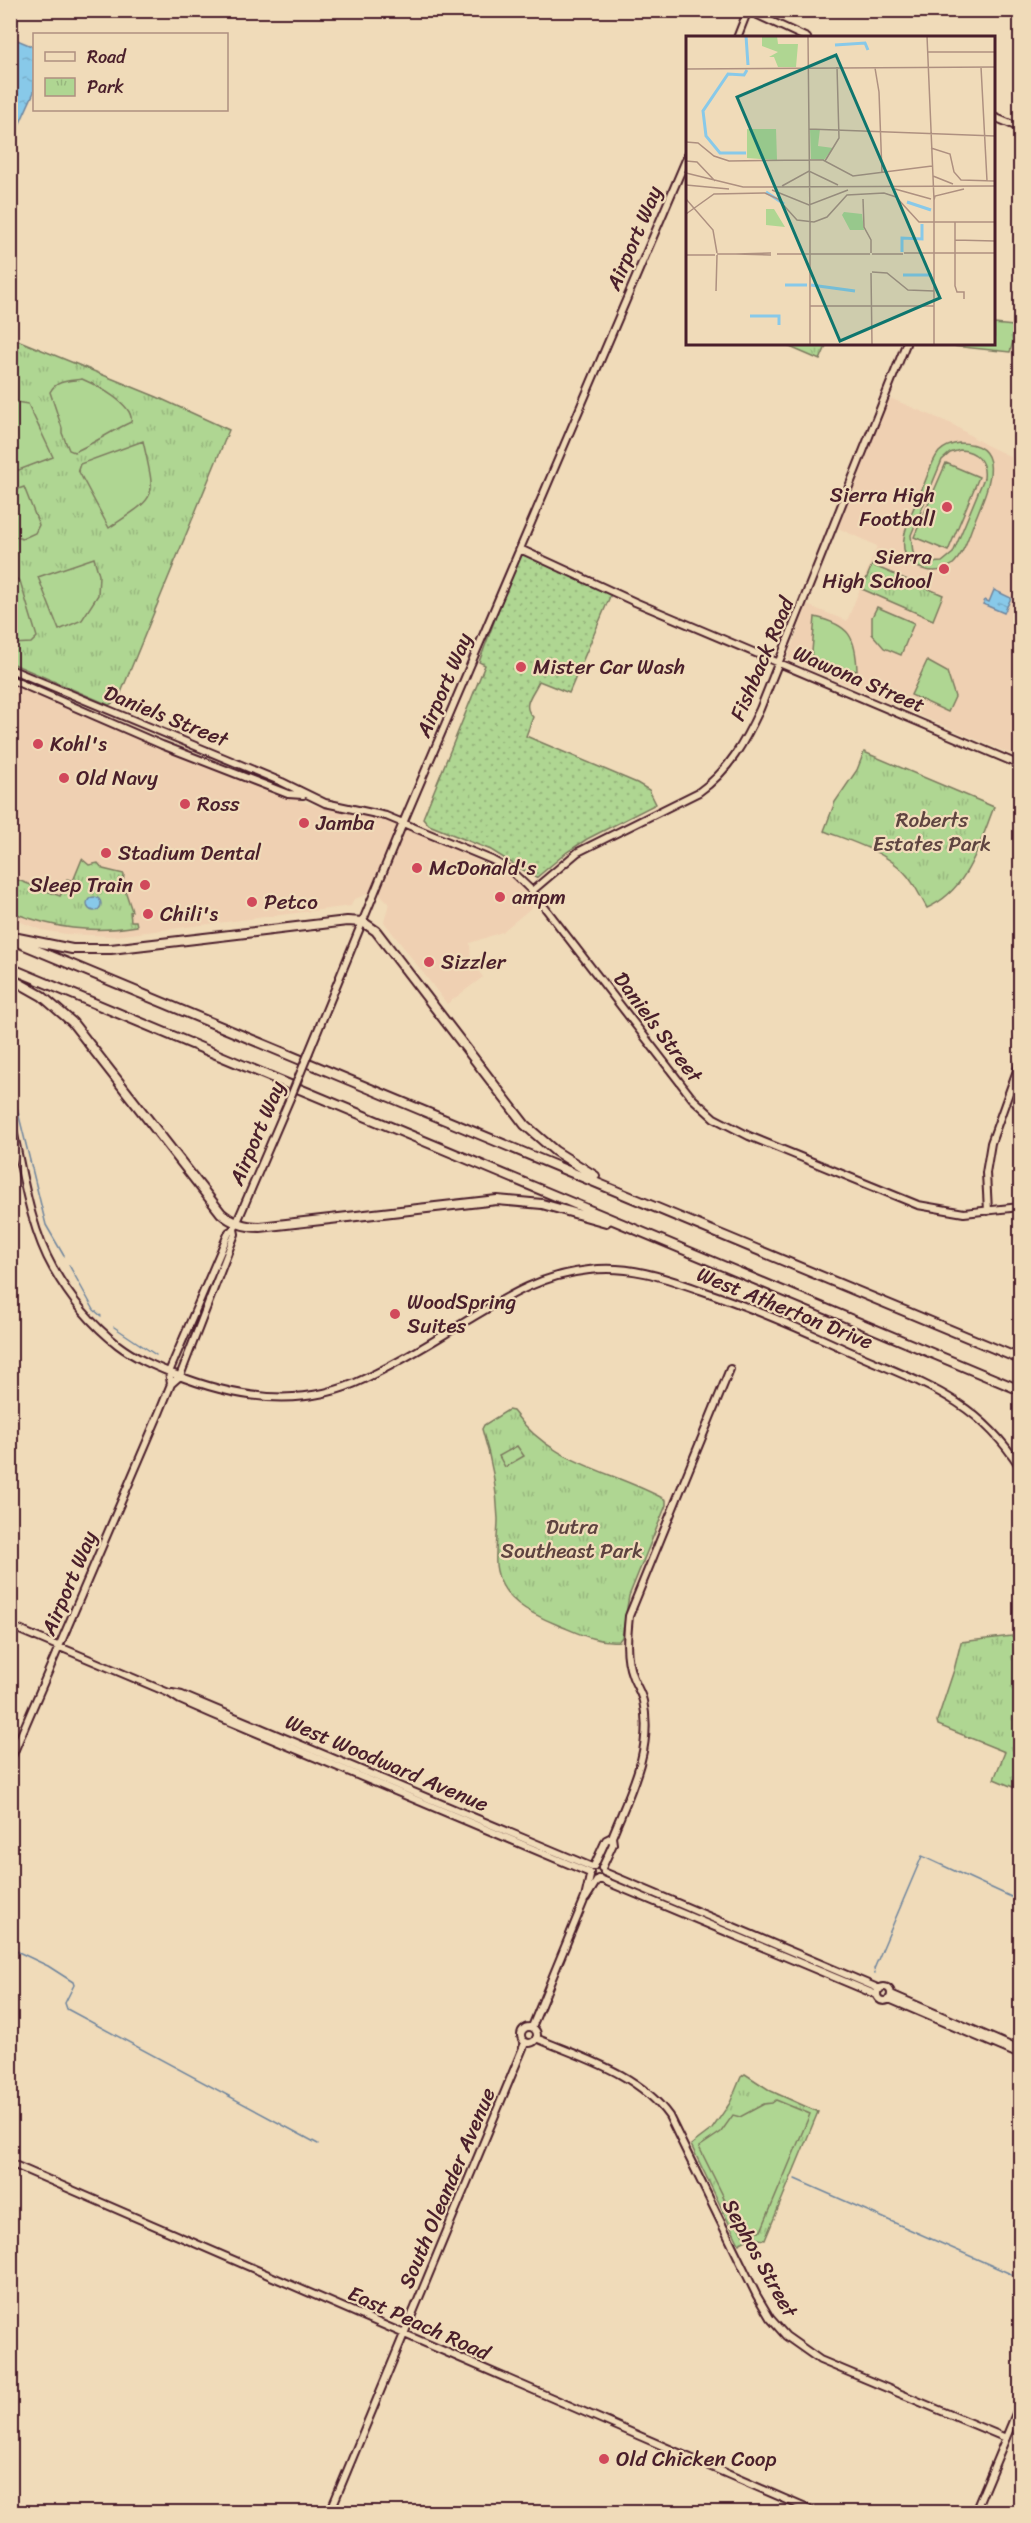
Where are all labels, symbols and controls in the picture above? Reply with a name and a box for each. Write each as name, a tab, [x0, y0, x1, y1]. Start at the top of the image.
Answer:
legend	[33, 33, 228, 111]
inset map	[686, 36, 995, 345]
text: Road	[87, 41, 127, 73]
text: Park	[87, 71, 124, 103]
street label: Airport Way	[594, 179, 673, 297]
place label: Sierra High Football	[830, 476, 936, 538]
marker: Sierra High Football	[940, 500, 954, 514]
place label: Sierra High School	[822, 538, 933, 600]
marker: Sierra High School	[937, 562, 951, 576]
street label: Fishback Road	[719, 589, 806, 727]
street label: Airport Way	[404, 626, 483, 744]
street label: Wawona Street	[787, 634, 931, 724]
place label: Mister Car Wash	[533, 648, 685, 686]
marker: Mister Car Wash	[514, 660, 528, 674]
street label: Daniels Street	[98, 674, 235, 759]
place label: Kohl's	[50, 725, 107, 763]
marker: Kohl's	[31, 737, 45, 751]
place label: Old Navy	[76, 759, 158, 797]
marker: Old Navy	[57, 771, 71, 785]
place label: Ross	[197, 785, 240, 823]
marker: Ross	[178, 797, 192, 811]
park label: Roberts Estates Park	[873, 801, 991, 863]
place label: Jamba	[315, 804, 375, 842]
marker: Jamba	[297, 816, 311, 830]
place label: Stadium Dental	[118, 834, 262, 872]
marker: Stadium Dental	[99, 846, 113, 860]
place label: McDonald's	[429, 849, 537, 887]
marker: McDonald's	[410, 861, 424, 875]
place label: Sleep Train	[30, 866, 133, 904]
marker: Sleep Train	[138, 878, 152, 892]
place label: ampm	[512, 878, 566, 916]
place label: Petco	[264, 883, 318, 921]
marker: ampm	[493, 890, 507, 904]
place label: Chili's	[160, 895, 219, 933]
marker: Petco	[245, 895, 259, 909]
marker: Chili's	[141, 907, 155, 921]
place label: Sizzler	[441, 943, 507, 981]
marker: Sizzler	[422, 955, 436, 969]
street label: Daniels Street	[603, 963, 714, 1092]
street label: Airport Way	[217, 1074, 296, 1192]
street label: West Atherton Drive	[691, 1255, 879, 1361]
place label: WoodSpring Suites	[407, 1283, 517, 1345]
marker: WoodSpring Suites	[388, 1307, 402, 1321]
park label: Dutra Southeast Park	[501, 1508, 643, 1570]
street label: Airport Way	[29, 1524, 108, 1642]
street label: West Woodward Avenue	[279, 1703, 495, 1823]
street label: South Oleander Avenue	[387, 2081, 507, 2295]
street label: Sephos Street	[712, 2191, 809, 2326]
street label: East Peach Road	[342, 2275, 498, 2372]
place label: Old Chicken Coop	[616, 2440, 777, 2478]
marker: Old Chicken Coop	[597, 2452, 611, 2466]

